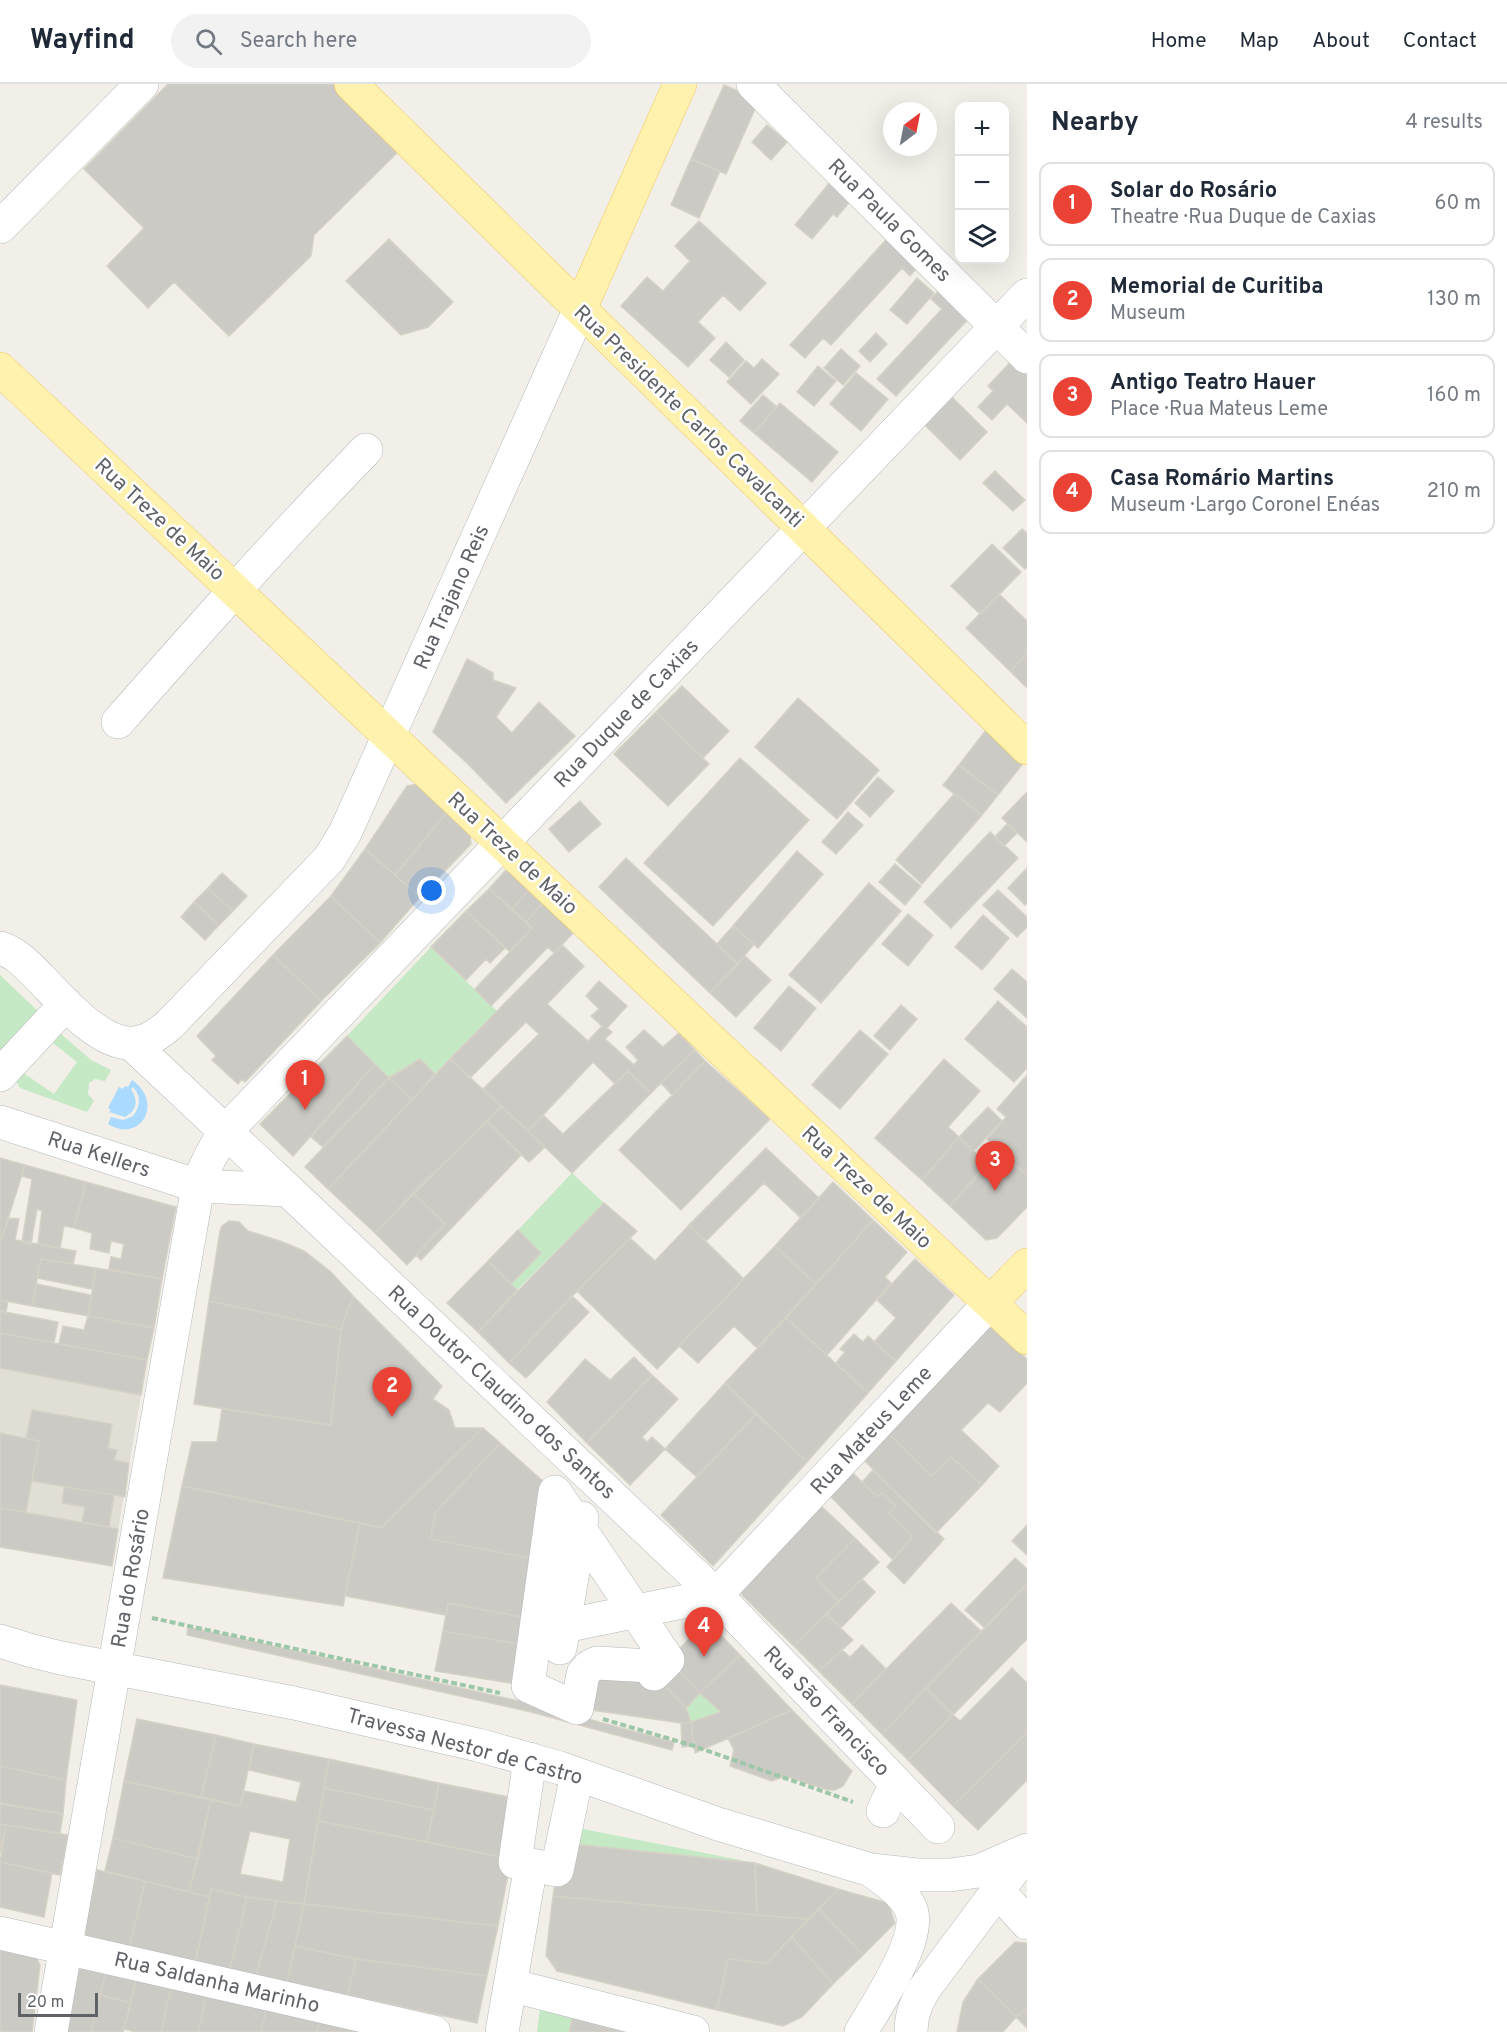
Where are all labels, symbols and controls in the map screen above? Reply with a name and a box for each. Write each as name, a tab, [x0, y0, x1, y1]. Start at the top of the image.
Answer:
search box	[171, 14, 591, 68]
text: Wayfind	[30, 23, 135, 59]
icon: search	[192, 25, 225, 58]
text: Search here	[240, 28, 357, 55]
text: Home	[1151, 28, 1207, 55]
text: Map	[1240, 28, 1279, 55]
text: About	[1312, 28, 1370, 55]
text: Contact	[1403, 28, 1477, 55]
north arrow	[883, 102, 937, 156]
map controls	[955, 102, 1009, 264]
button: +	[955, 102, 1009, 156]
text: Nearby	[1051, 107, 1139, 140]
text: 4 results	[1406, 110, 1483, 136]
street label: Rua Paula Gomes	[821, 154, 956, 289]
button: −	[955, 156, 1009, 210]
text: Solar do Rosário	[1110, 178, 1277, 205]
text: 1	[1069, 191, 1077, 217]
text: 60 m	[1435, 191, 1481, 217]
text: Theatre · Rua Duque de Caxias	[1110, 205, 1376, 231]
button: layers	[955, 210, 1009, 264]
text: Memorial de Curitiba	[1110, 274, 1324, 301]
text: 2	[1066, 287, 1079, 313]
text: 130 m	[1427, 287, 1481, 313]
street label: Rua Presidente Carlos Cavalcanti	[567, 300, 809, 534]
text: Museum	[1110, 301, 1186, 327]
text: Antigo Teatro Hauer	[1110, 370, 1316, 397]
text: 3	[1067, 383, 1079, 409]
text: 160 m	[1427, 383, 1481, 409]
text: Place · Rua Mateus Leme	[1110, 397, 1328, 423]
street label: Rua Treze de Maio	[88, 453, 230, 588]
text: Casa Romário Martins	[1110, 466, 1334, 493]
text: 4	[1066, 479, 1079, 505]
text: 210 m	[1427, 479, 1481, 505]
text: Museum · Largo Coronel Enéas	[1110, 493, 1380, 519]
street label: Rua Trajano Reis	[408, 521, 496, 674]
street label: Rua Duque de Caxias	[549, 634, 705, 794]
street label: Rua Treze de Maio	[441, 787, 583, 922]
your location	[417, 876, 446, 905]
pin: 1	[286, 1060, 324, 1110]
street label: Rua Treze de Maio	[795, 1121, 937, 1256]
street label: Rua Kellers	[44, 1126, 153, 1185]
pin: 3	[976, 1142, 1014, 1191]
street label: Rua Doutor Claudino dos Santos	[381, 1280, 621, 1506]
street label: Rua Mateus Leme	[805, 1361, 939, 1501]
pin: 2	[372, 1368, 412, 1417]
street label: Rua do Rosário	[106, 1506, 157, 1650]
pin: 4	[684, 1608, 724, 1657]
street label: Rua São Francisco	[757, 1641, 895, 1783]
street label: Travessa Nestor de Castro	[344, 1703, 586, 1792]
street label: Rua Saldanha Marinho	[111, 1947, 322, 2020]
scale bar	[18, 1990, 98, 2018]
text: 20 m	[27, 1993, 64, 2013]

